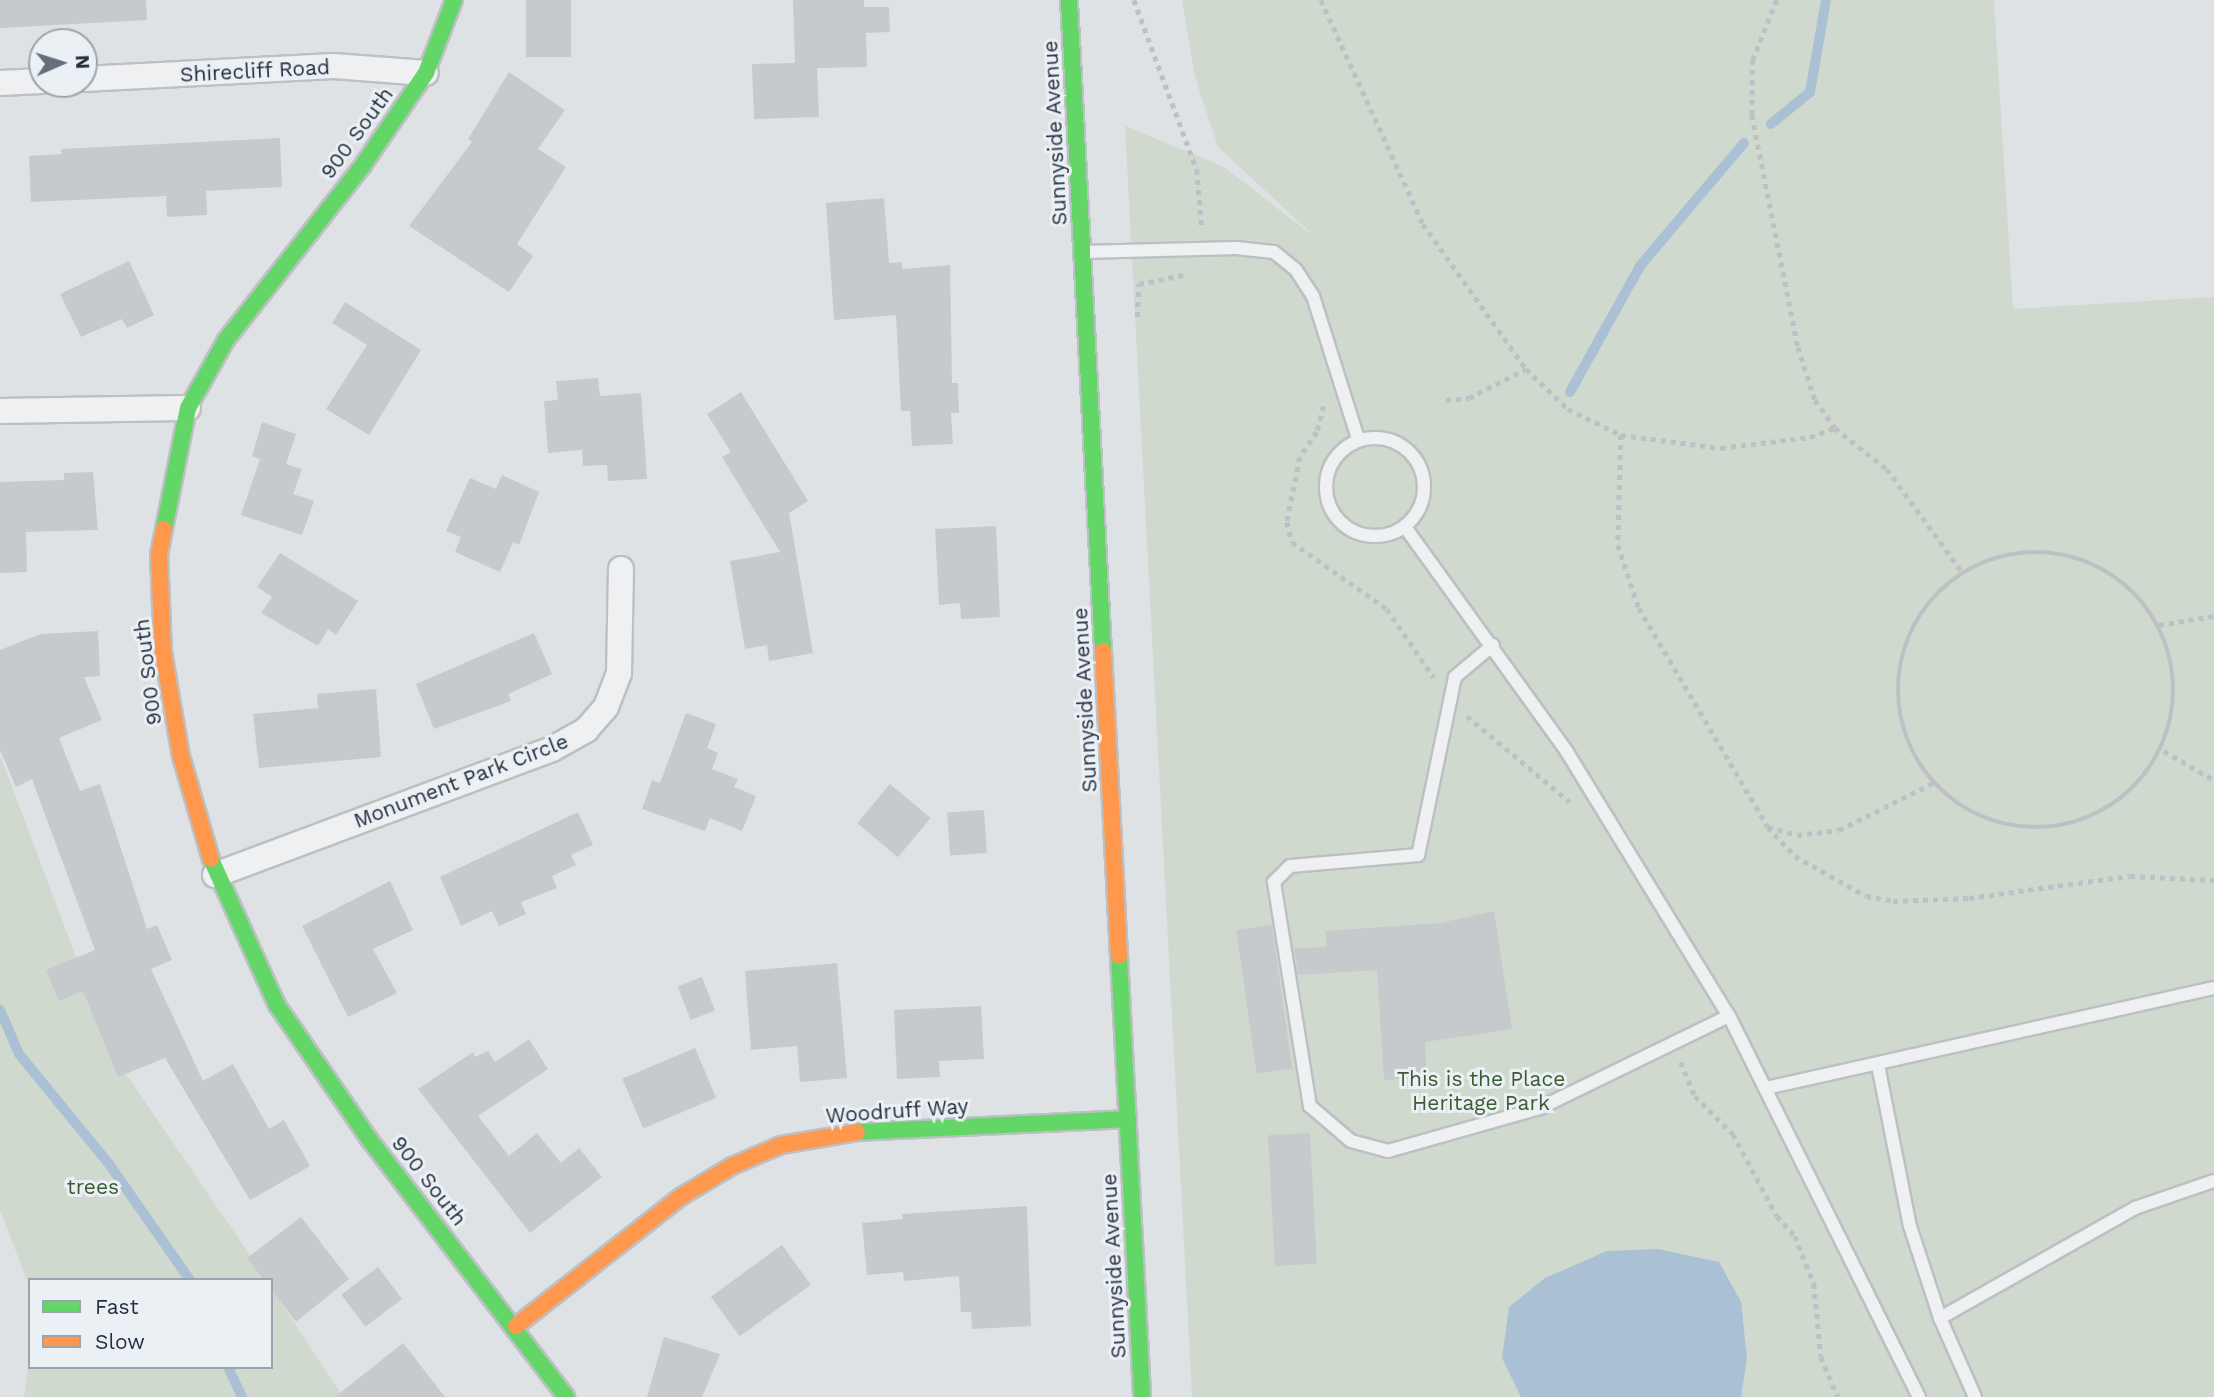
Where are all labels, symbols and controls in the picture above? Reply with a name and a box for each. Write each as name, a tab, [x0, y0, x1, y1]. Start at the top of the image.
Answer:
north arrow	[28, 28, 98, 98]
street label: Sunnyside Avenue	[1038, 39, 1072, 227]
text: N	[71, 54, 94, 70]
street label: Shirecliff Road	[179, 54, 331, 88]
street label: 900 South	[315, 82, 399, 184]
street label: Sunnyside Avenue	[1068, 606, 1102, 794]
street label: 900 South	[129, 617, 167, 727]
street label: Monument Park Circle	[350, 728, 572, 834]
park label: This is the Place Heritage Park	[1397, 1066, 1565, 1116]
street label: Woodruff Way	[824, 1093, 970, 1129]
street label: 900 South	[386, 1131, 472, 1231]
street label: Sunnyside Avenue	[1097, 1172, 1131, 1360]
park label: trees	[67, 1174, 119, 1200]
legend	[28, 1278, 273, 1369]
text: Fast	[95, 1294, 139, 1319]
text: Slow	[95, 1329, 145, 1354]

